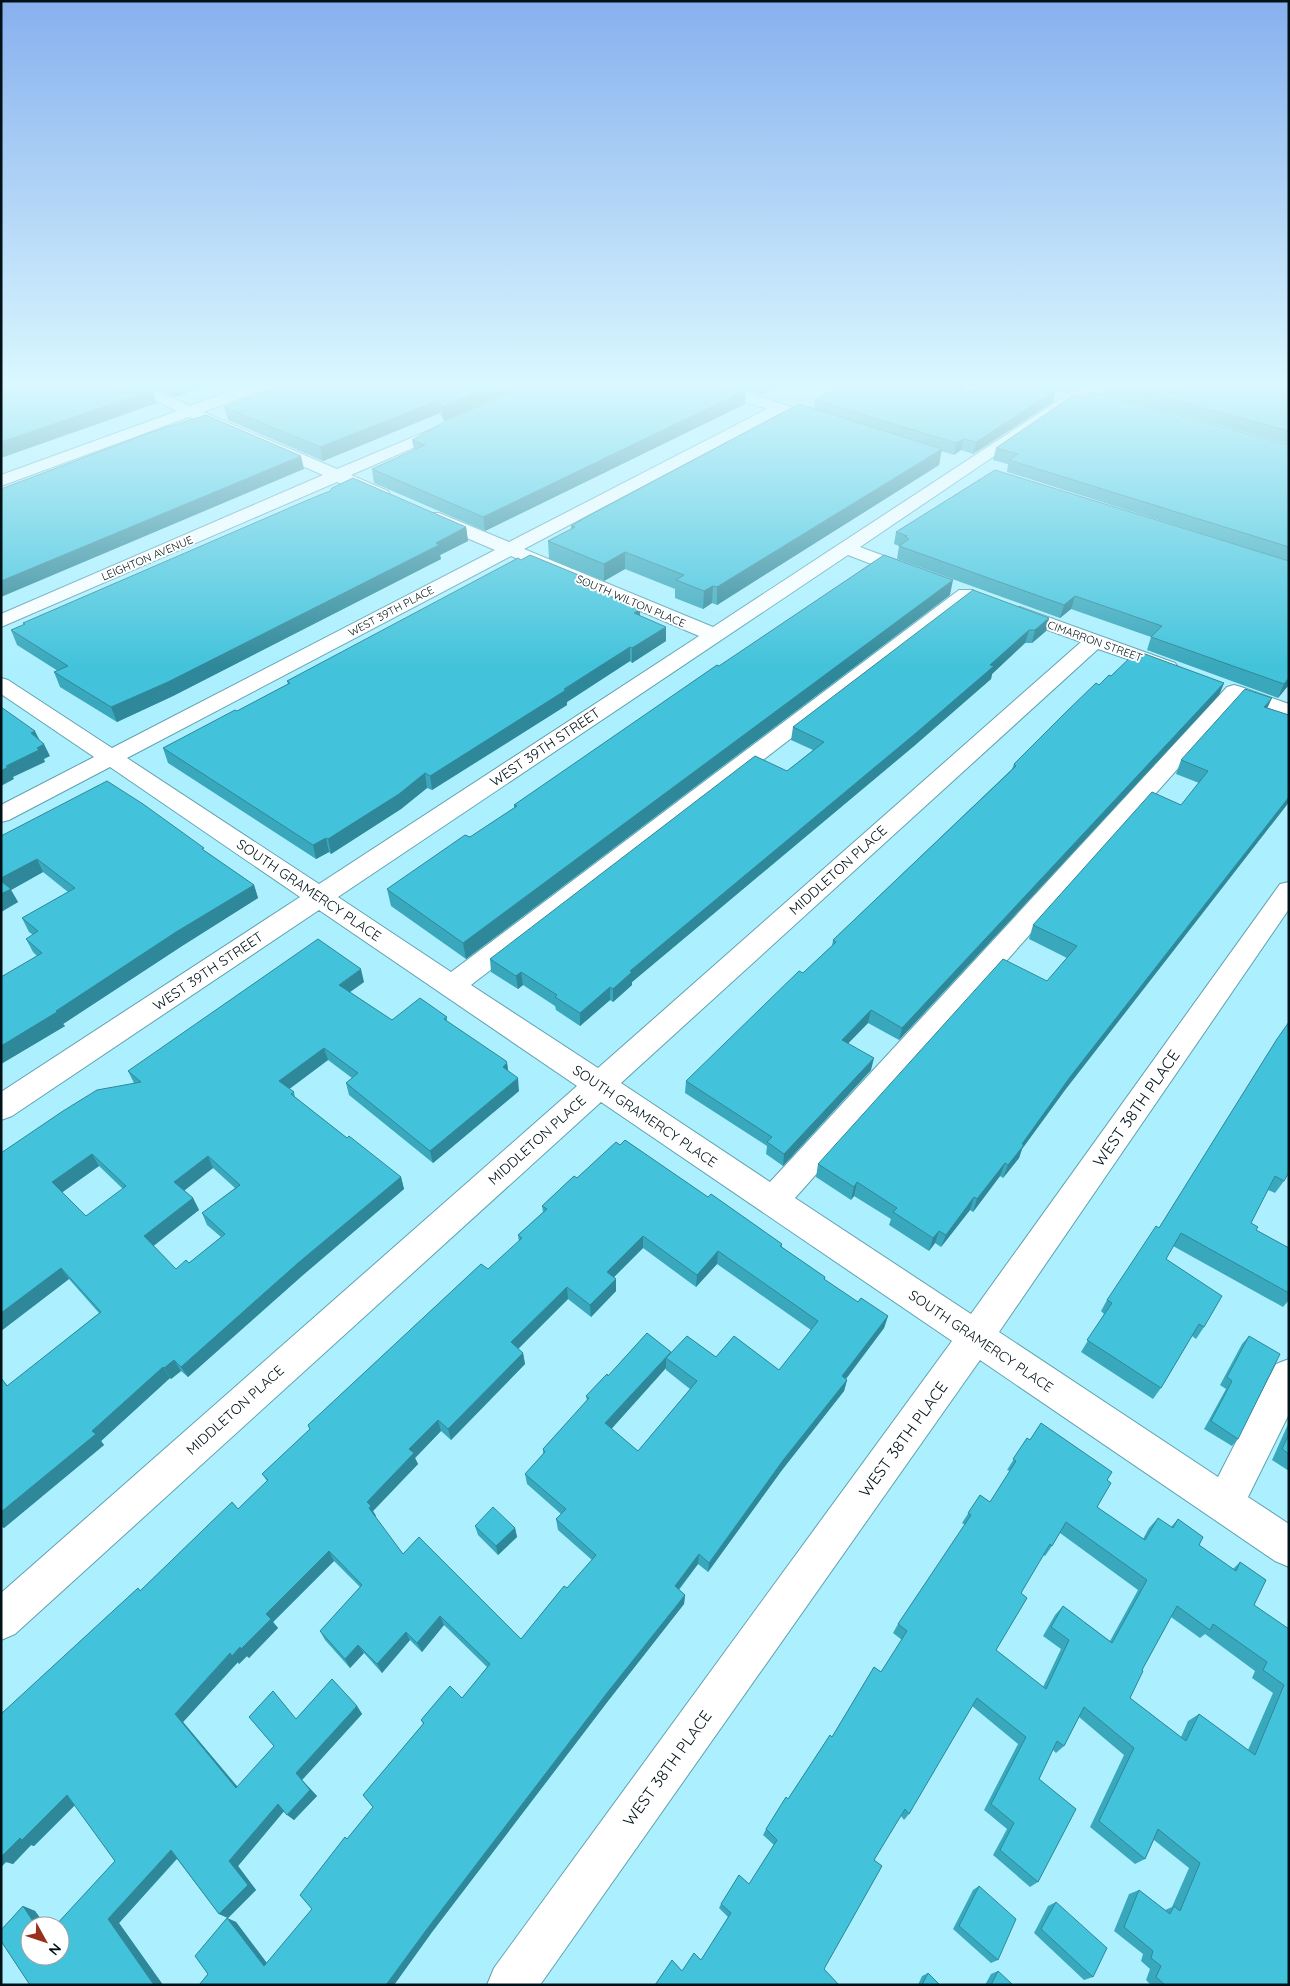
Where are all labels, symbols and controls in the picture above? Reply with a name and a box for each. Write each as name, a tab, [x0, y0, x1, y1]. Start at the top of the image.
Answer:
street label: LEIGHTON AVENUE	[99, 532, 195, 584]
street label: SOUTH WILTON PLACE	[574, 572, 688, 630]
street label: WEST 39TH PLACE	[346, 583, 436, 639]
street label: CIMARRON STREET	[1046, 617, 1144, 665]
street label: WEST 39TH STREET	[486, 703, 604, 791]
street label: MIDDLETON PLACE	[785, 821, 891, 919]
street label: SOUTH GRAMERCY PLACE	[233, 835, 385, 945]
street label: WEST 39TH STREET	[149, 927, 267, 1015]
street label: WEST 38TH PLACE	[1088, 1046, 1184, 1170]
street label: SOUTH GRAMERCY PLACE	[569, 1061, 721, 1171]
street label: MIDDLETON PLACE	[484, 1091, 590, 1189]
street label: SOUTH GRAMERCY PLACE	[905, 1286, 1057, 1396]
street label: MIDDLETON PLACE	[182, 1361, 288, 1459]
street label: WEST 38TH PLACE	[854, 1377, 952, 1501]
street label: WEST 38TH PLACE	[618, 1706, 716, 1830]
north arrow	[20, 1916, 70, 1966]
text: N	[45, 1940, 65, 1959]

